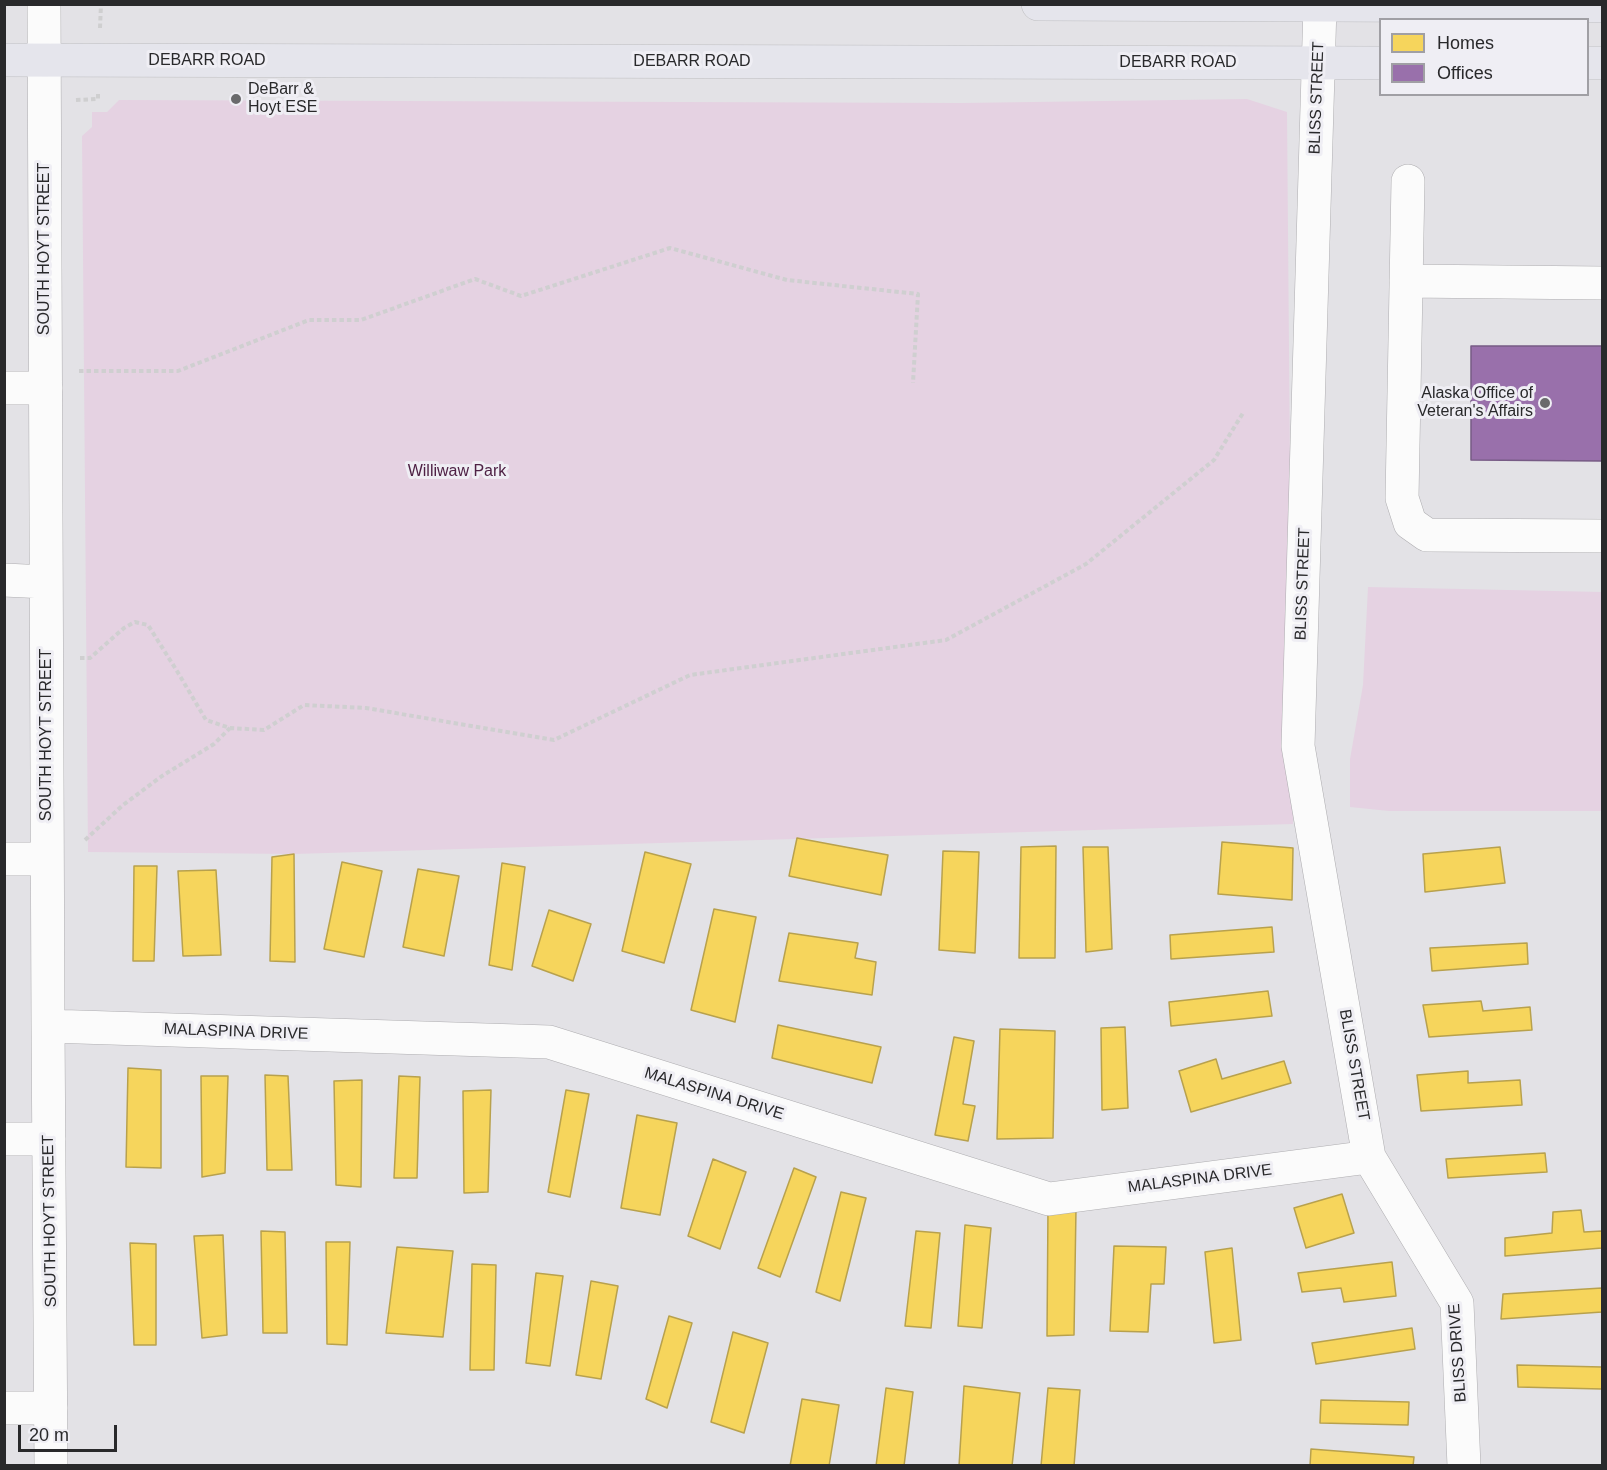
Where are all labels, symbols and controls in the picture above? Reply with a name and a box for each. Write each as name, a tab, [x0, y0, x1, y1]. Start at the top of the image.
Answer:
legend	[1379, 18, 1589, 96]
text: Homes	[1437, 33, 1494, 53]
street label: BLISS STREET	[1305, 41, 1329, 155]
street label: DEBARR ROAD	[148, 51, 266, 71]
street label: DEBARR ROAD	[633, 52, 751, 72]
street label: DEBARR ROAD	[1119, 53, 1237, 73]
text: Offices	[1437, 63, 1493, 83]
place label: DeBarr & Hoyt ESE	[248, 80, 317, 118]
marker: DeBarr & Hoyt ESE	[229, 92, 243, 106]
street label: SOUTH HOYT STREET	[35, 163, 55, 335]
place label: Alaska Office of Veteran's Affairs	[1417, 384, 1533, 422]
marker: Alaska Office of Veteran's Affairs	[1538, 396, 1552, 410]
park label: Williwaw Park	[408, 462, 506, 482]
street label: BLISS STREET	[1291, 527, 1315, 641]
street label: SOUTH HOYT STREET	[37, 649, 57, 821]
street label: BLISS STREET	[1335, 1008, 1373, 1122]
street label: MALASPINA DRIVE	[163, 1020, 309, 1044]
street label: MALASPINA DRIVE	[642, 1064, 786, 1124]
street label: SOUTH HOYT STREET	[39, 1135, 61, 1307]
street label: MALASPINA DRIVE	[1127, 1161, 1273, 1197]
street label: BLISS DRIVE	[1445, 1303, 1471, 1403]
scale bar	[21, 1413, 120, 1451]
text: 20 m	[29, 1425, 69, 1445]

